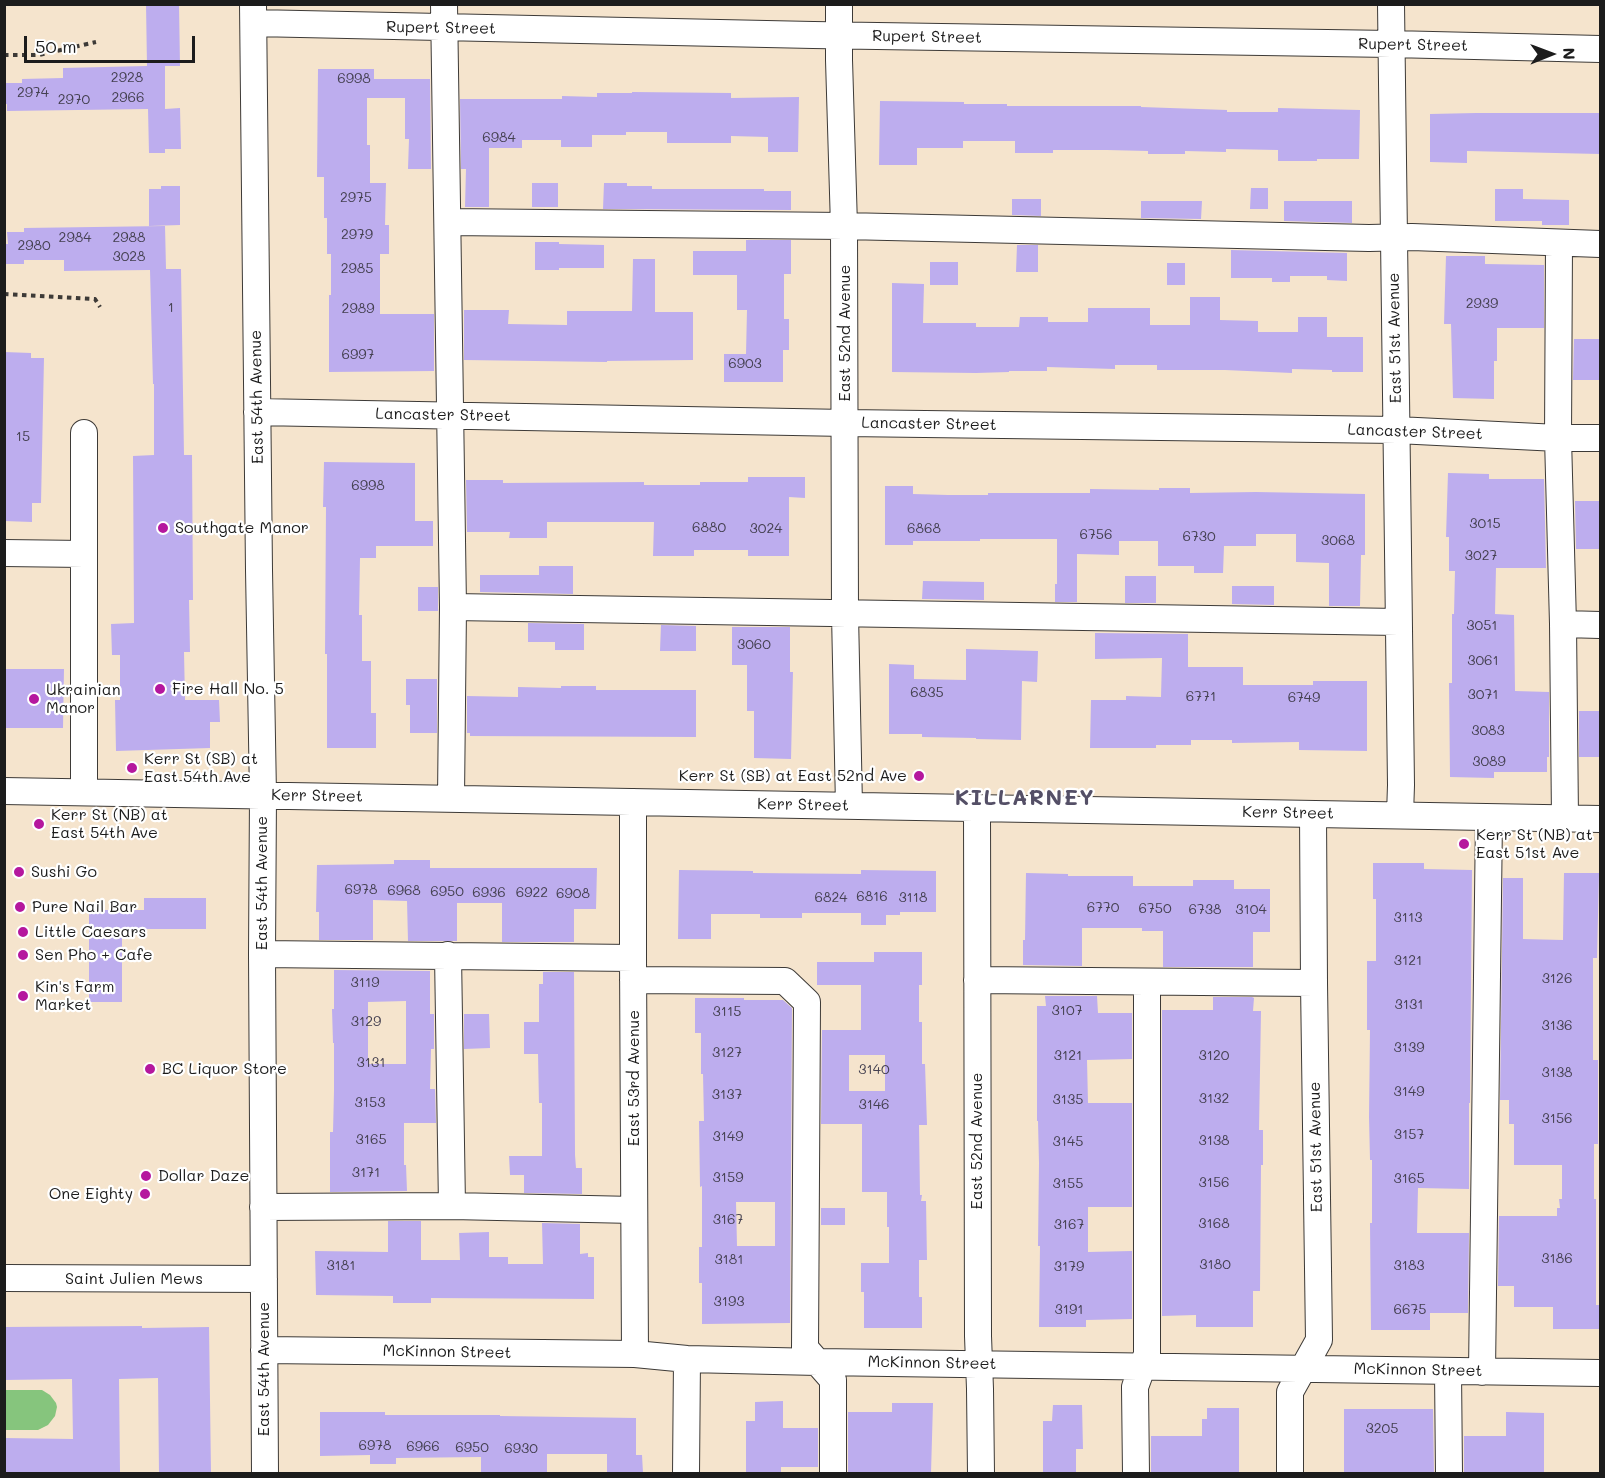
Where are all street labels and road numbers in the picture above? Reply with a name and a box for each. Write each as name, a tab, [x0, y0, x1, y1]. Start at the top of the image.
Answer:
street label: Rupert Street	[386, 17, 496, 39]
street label: Rupert Street	[872, 26, 982, 48]
street label: Rupert Street	[1358, 34, 1468, 56]
street label: East 52nd Avenue	[835, 265, 855, 401]
street label: East 51st Avenue	[1384, 272, 1406, 404]
street label: East 54th Avenue	[246, 330, 268, 464]
street label: Lancaster Street	[375, 404, 511, 426]
street label: Lancaster Street	[861, 413, 997, 435]
street label: Lancaster Street	[1347, 420, 1483, 444]
street label: Kerr Street	[271, 786, 363, 806]
street label: Kerr Street	[757, 795, 849, 815]
street label: Kerr Street	[1242, 803, 1334, 823]
street label: East 54th Avenue	[252, 816, 272, 950]
street label: East 53rd Avenue	[624, 1010, 644, 1146]
street label: East 52nd Avenue	[967, 1073, 987, 1209]
street label: East 51st Avenue	[1305, 1081, 1327, 1213]
street label: Saint Julien Mews	[65, 1269, 203, 1289]
street label: East 54th Avenue	[254, 1302, 274, 1436]
street label: McKinnon Street	[382, 1341, 512, 1363]
street label: McKinnon Street	[867, 1352, 997, 1374]
street label: McKinnon Street	[1353, 1359, 1483, 1381]

